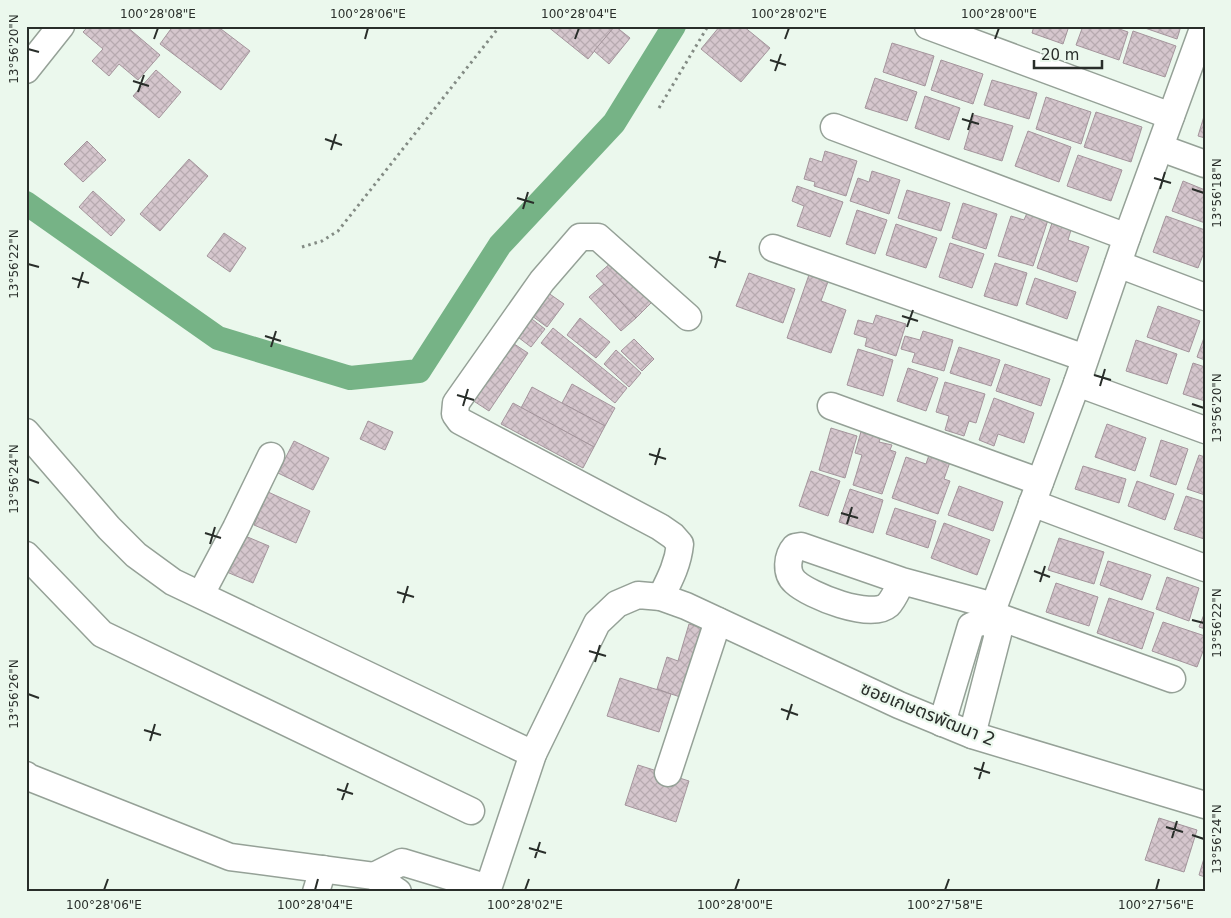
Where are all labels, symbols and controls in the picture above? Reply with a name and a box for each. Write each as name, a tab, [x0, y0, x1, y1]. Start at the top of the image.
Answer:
text: 100°28'08"E	[120, 7, 196, 21]
text: 100°28'06"E	[330, 7, 406, 21]
text: 100°28'04"E	[541, 7, 617, 21]
text: 100°28'02"E	[751, 7, 827, 21]
text: 100°28'00"E	[961, 7, 1037, 21]
text: 13°56'20"N	[7, 14, 21, 84]
scale bar	[1034, 38, 1101, 70]
text: 20 m	[1041, 46, 1079, 64]
text: 13°56'18"N	[1210, 158, 1224, 228]
text: 13°56'22"N	[7, 229, 21, 299]
text: 13°56'20"N	[1210, 373, 1224, 443]
text: 13°56'24"N	[7, 444, 21, 514]
text: 13°56'22"N	[1210, 588, 1224, 658]
text: 13°56'26"N	[7, 659, 21, 729]
street label: ซอยเกษตรพัฒนา 2	[858, 677, 999, 750]
text: 13°56'24"N	[1210, 804, 1224, 874]
text: 100°28'06"E	[66, 898, 142, 912]
text: 100°28'04"E	[277, 898, 353, 912]
text: 100°28'02"E	[487, 898, 563, 912]
text: 100°28'00"E	[697, 898, 773, 912]
text: 100°27'58"E	[907, 898, 983, 912]
text: 100°27'56"E	[1118, 898, 1194, 912]

